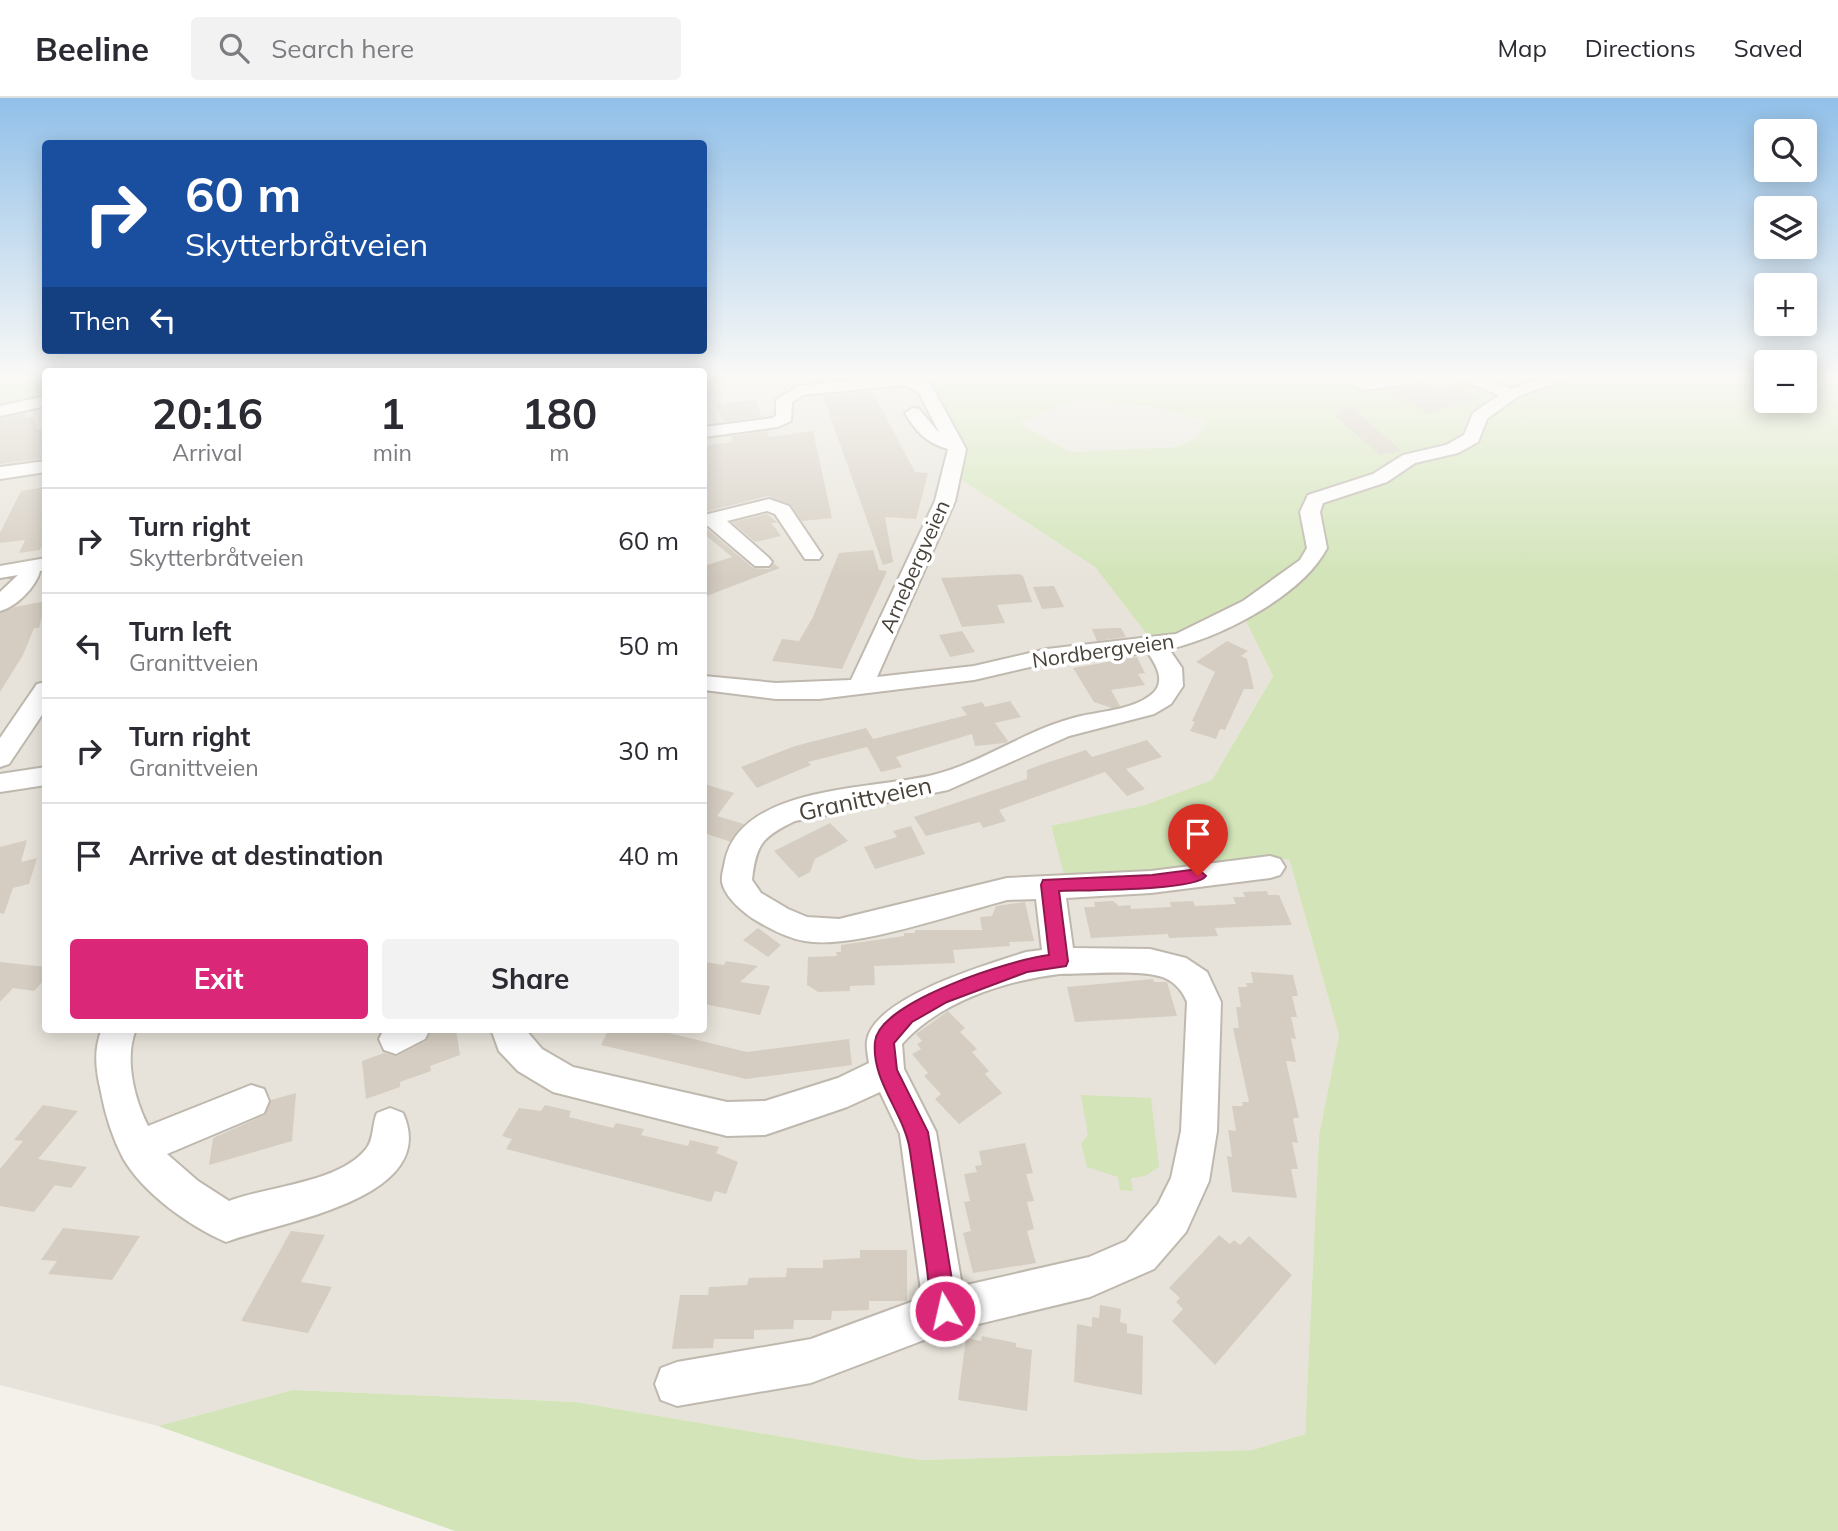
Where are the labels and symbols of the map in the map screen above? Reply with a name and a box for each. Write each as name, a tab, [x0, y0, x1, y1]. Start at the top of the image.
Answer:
street label: Arnebergveien	[873, 496, 955, 636]
street label: Nordbergveien	[1030, 627, 1176, 673]
street label: Granittveien	[796, 769, 934, 827]
pin	[1168, 804, 1228, 876]
position arrow	[908, 1274, 982, 1348]

